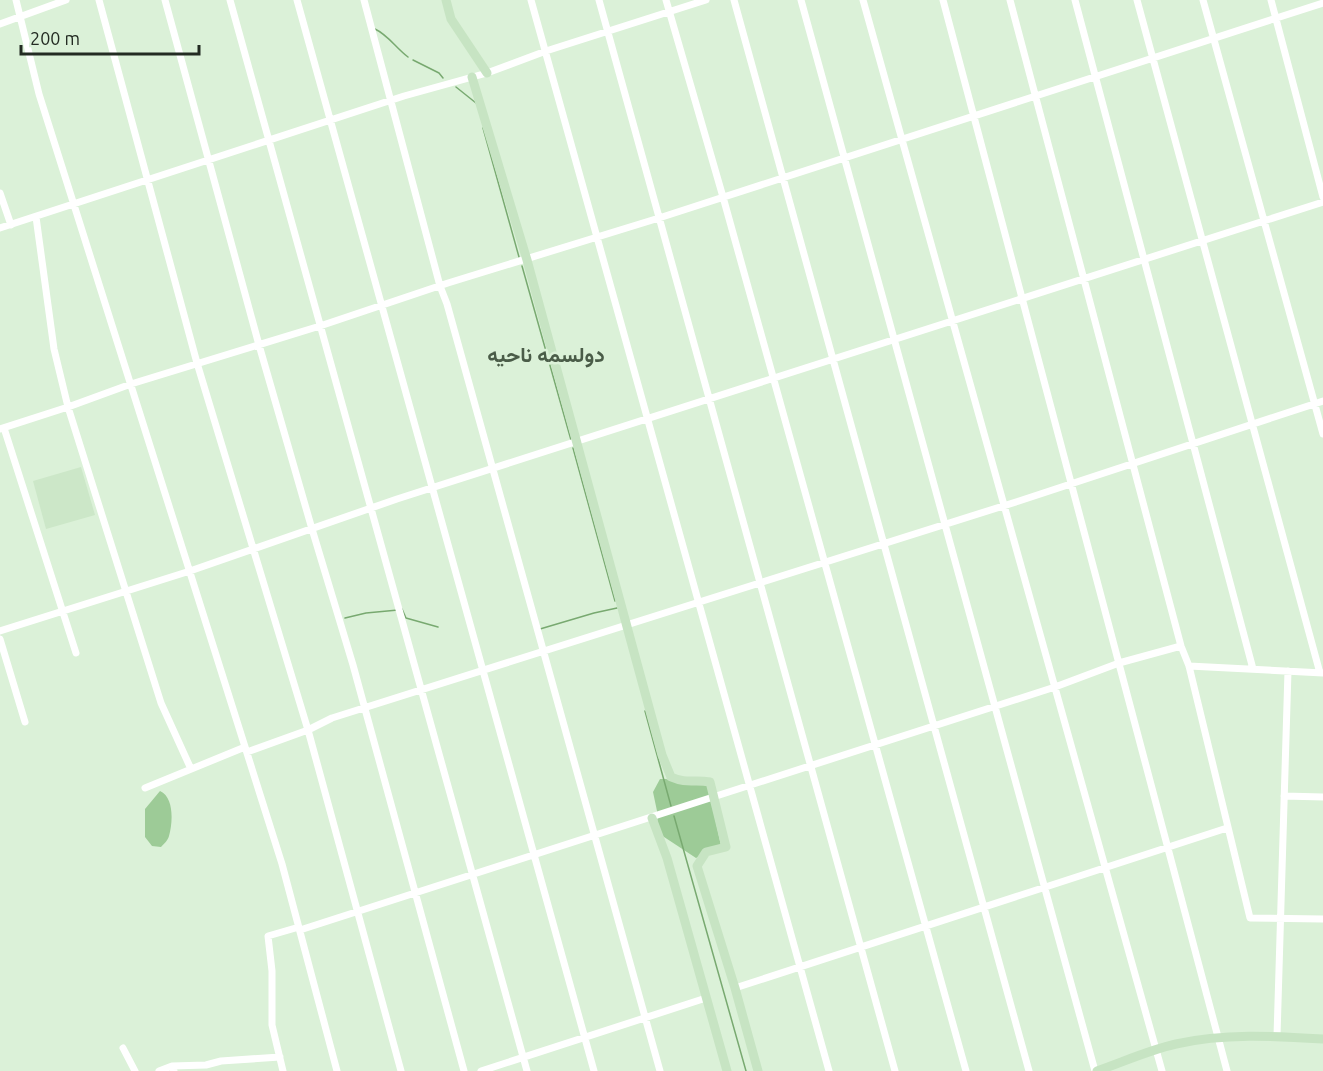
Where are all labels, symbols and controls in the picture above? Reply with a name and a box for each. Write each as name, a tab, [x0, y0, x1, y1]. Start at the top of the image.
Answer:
scale bar	[21, 18, 200, 56]
text: 200 m	[30, 28, 80, 48]
district label: دولسمه ناحیه	[487, 342, 605, 368]

